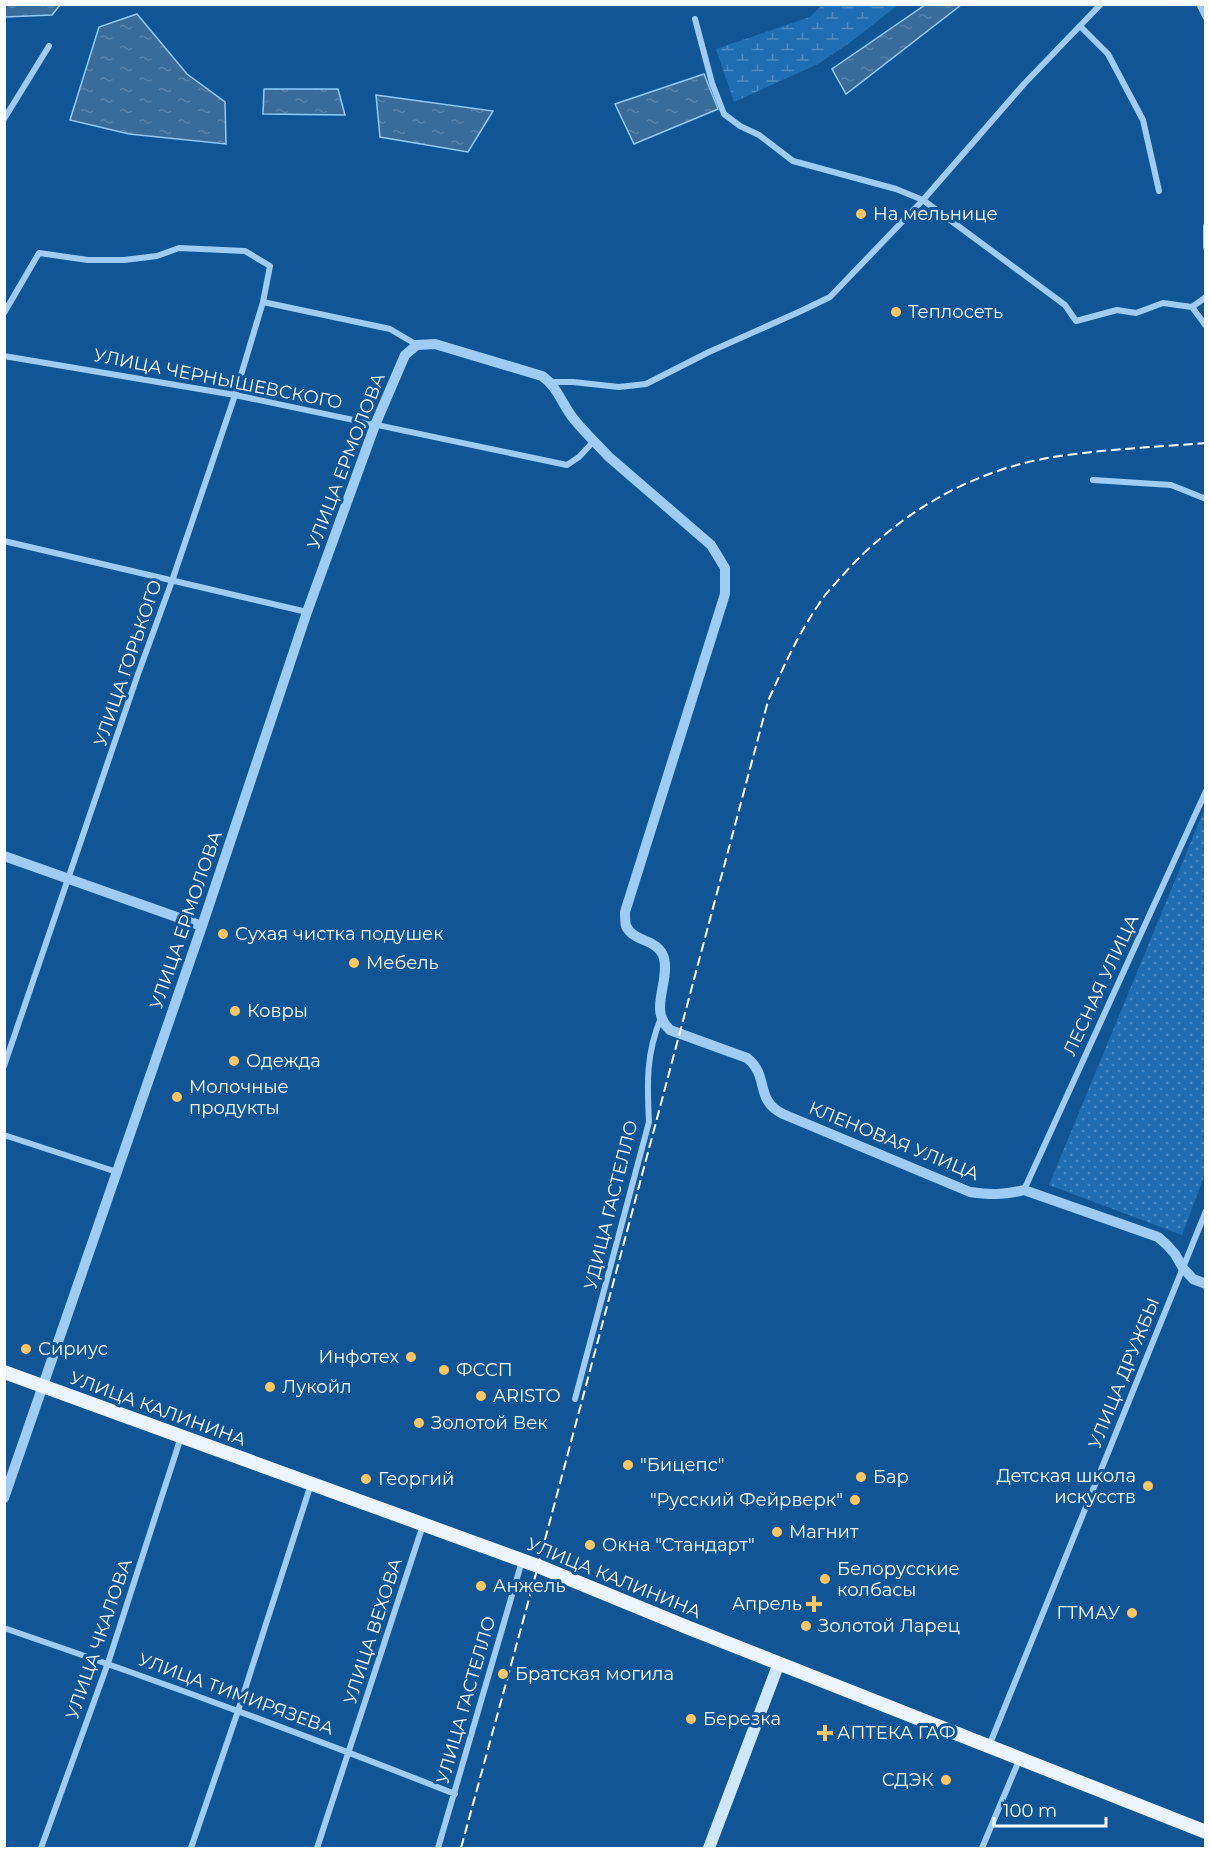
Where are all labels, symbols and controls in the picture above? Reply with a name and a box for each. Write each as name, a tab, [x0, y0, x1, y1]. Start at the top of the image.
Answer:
place label: На мельнице	[873, 203, 998, 225]
marker: На мельнице	[854, 207, 868, 221]
place label: Теплосеть	[908, 301, 1003, 323]
marker: Теплосеть	[889, 305, 903, 319]
street label: УЛИЦА ЧЕРНЫШЕВСКОГО	[92, 344, 344, 414]
street label: УЛИЦА ЕРМОЛОВА	[302, 369, 390, 552]
street label: УЛИЦА ГОРЬКОГО	[89, 577, 167, 749]
street label: УЛИЦА ЕРМОЛОВА	[145, 828, 227, 1012]
street label: ЛЕСНАЯ УЛИЦА	[1059, 910, 1144, 1059]
place label: Сухая чистка подушек	[235, 923, 444, 945]
marker: Сухая чистка подушек	[216, 927, 230, 941]
place label: Мебель	[366, 952, 439, 974]
marker: Мебель	[347, 956, 361, 970]
place label: Ковры	[247, 1000, 308, 1022]
marker: Ковры	[228, 1004, 242, 1018]
place label: Одежда	[246, 1050, 321, 1072]
marker: Одежда	[227, 1054, 241, 1068]
place label: Молочные продукты	[189, 1076, 289, 1119]
marker: Молочные продукты	[170, 1090, 184, 1104]
street label: КЛЕНОВАЯ УЛИЦА	[806, 1097, 983, 1185]
street label: УДИЦА ГАСТЕЛЛО	[579, 1118, 643, 1292]
street label: УЛИЦА ДРУЖБЫ	[1084, 1294, 1164, 1452]
place label: Сириус	[38, 1338, 108, 1360]
marker: Сириус	[19, 1342, 33, 1356]
place label: Инфотех	[318, 1346, 400, 1368]
marker: Инфотех	[404, 1350, 418, 1364]
place label: ФССП	[456, 1359, 513, 1381]
marker: ФССП	[437, 1363, 451, 1377]
street label: УЛИЦА КАЛИНИНА	[67, 1367, 250, 1451]
place label: Лукойл	[282, 1376, 352, 1398]
marker: Лукойл	[263, 1380, 277, 1394]
place label: ARISTO	[493, 1385, 561, 1407]
marker: ARISTO	[474, 1389, 488, 1403]
place label: Золотой Век	[431, 1412, 548, 1434]
marker: Золотой Век	[412, 1416, 426, 1430]
place label: "Бицепс"	[640, 1454, 725, 1476]
marker: "Бицепс"	[621, 1458, 635, 1472]
place label: Детская школа искусств	[997, 1465, 1136, 1508]
place label: Бар	[873, 1466, 909, 1488]
place label: Георгий	[378, 1468, 454, 1490]
marker: Бар	[854, 1470, 868, 1484]
marker: Георгий	[359, 1472, 373, 1486]
marker: Детская школа искусств	[1141, 1479, 1155, 1493]
place label: "Русский Фейрверк"	[650, 1489, 843, 1511]
marker: "Русский Фейрверк"	[848, 1493, 862, 1507]
place label: Магнит	[789, 1521, 859, 1543]
marker: Магнит	[770, 1525, 784, 1539]
street label: УЛИЦА КАЛИНИНА	[524, 1533, 705, 1623]
place label: Окна "Стандарт"	[602, 1534, 755, 1556]
marker: Окна "Стандарт"	[583, 1538, 597, 1552]
street label: УЛИЦА ЧКАЛОВА	[61, 1555, 137, 1722]
street label: УЛИЦА ВЕХОВА	[339, 1555, 407, 1707]
place label: Белорусские колбасы	[837, 1558, 960, 1601]
marker: Белорусские колбасы	[818, 1572, 832, 1586]
place label: Анжель	[493, 1575, 566, 1597]
marker: Анжель	[474, 1579, 488, 1593]
place label: Апрель	[732, 1593, 802, 1615]
marker: Апрель	[807, 1597, 821, 1611]
place label: ГТМАУ	[1057, 1602, 1121, 1624]
marker: ГТМАУ	[1125, 1606, 1139, 1620]
street label: УЛИЦА ГАСТЕЛЛО	[432, 1614, 500, 1786]
place label: Золотой Ларец	[818, 1615, 960, 1637]
marker: Золотой Ларец	[799, 1619, 813, 1633]
street label: УЛИЦА ТИМИРЯЗЕВА	[135, 1648, 337, 1740]
place label: Братская могила	[515, 1663, 674, 1685]
marker: Братская могила	[496, 1667, 510, 1681]
place label: Березка	[703, 1708, 781, 1730]
marker: Березка	[684, 1712, 698, 1726]
place label: АПТЕКА ГАФ	[837, 1722, 955, 1744]
marker: АПТЕКА ГАФ	[818, 1726, 832, 1740]
place label: СДЭК	[882, 1769, 934, 1791]
marker: СДЭК	[939, 1773, 953, 1787]
scale bar	[994, 1790, 1106, 1828]
text: 100 m	[1003, 1800, 1057, 1822]

